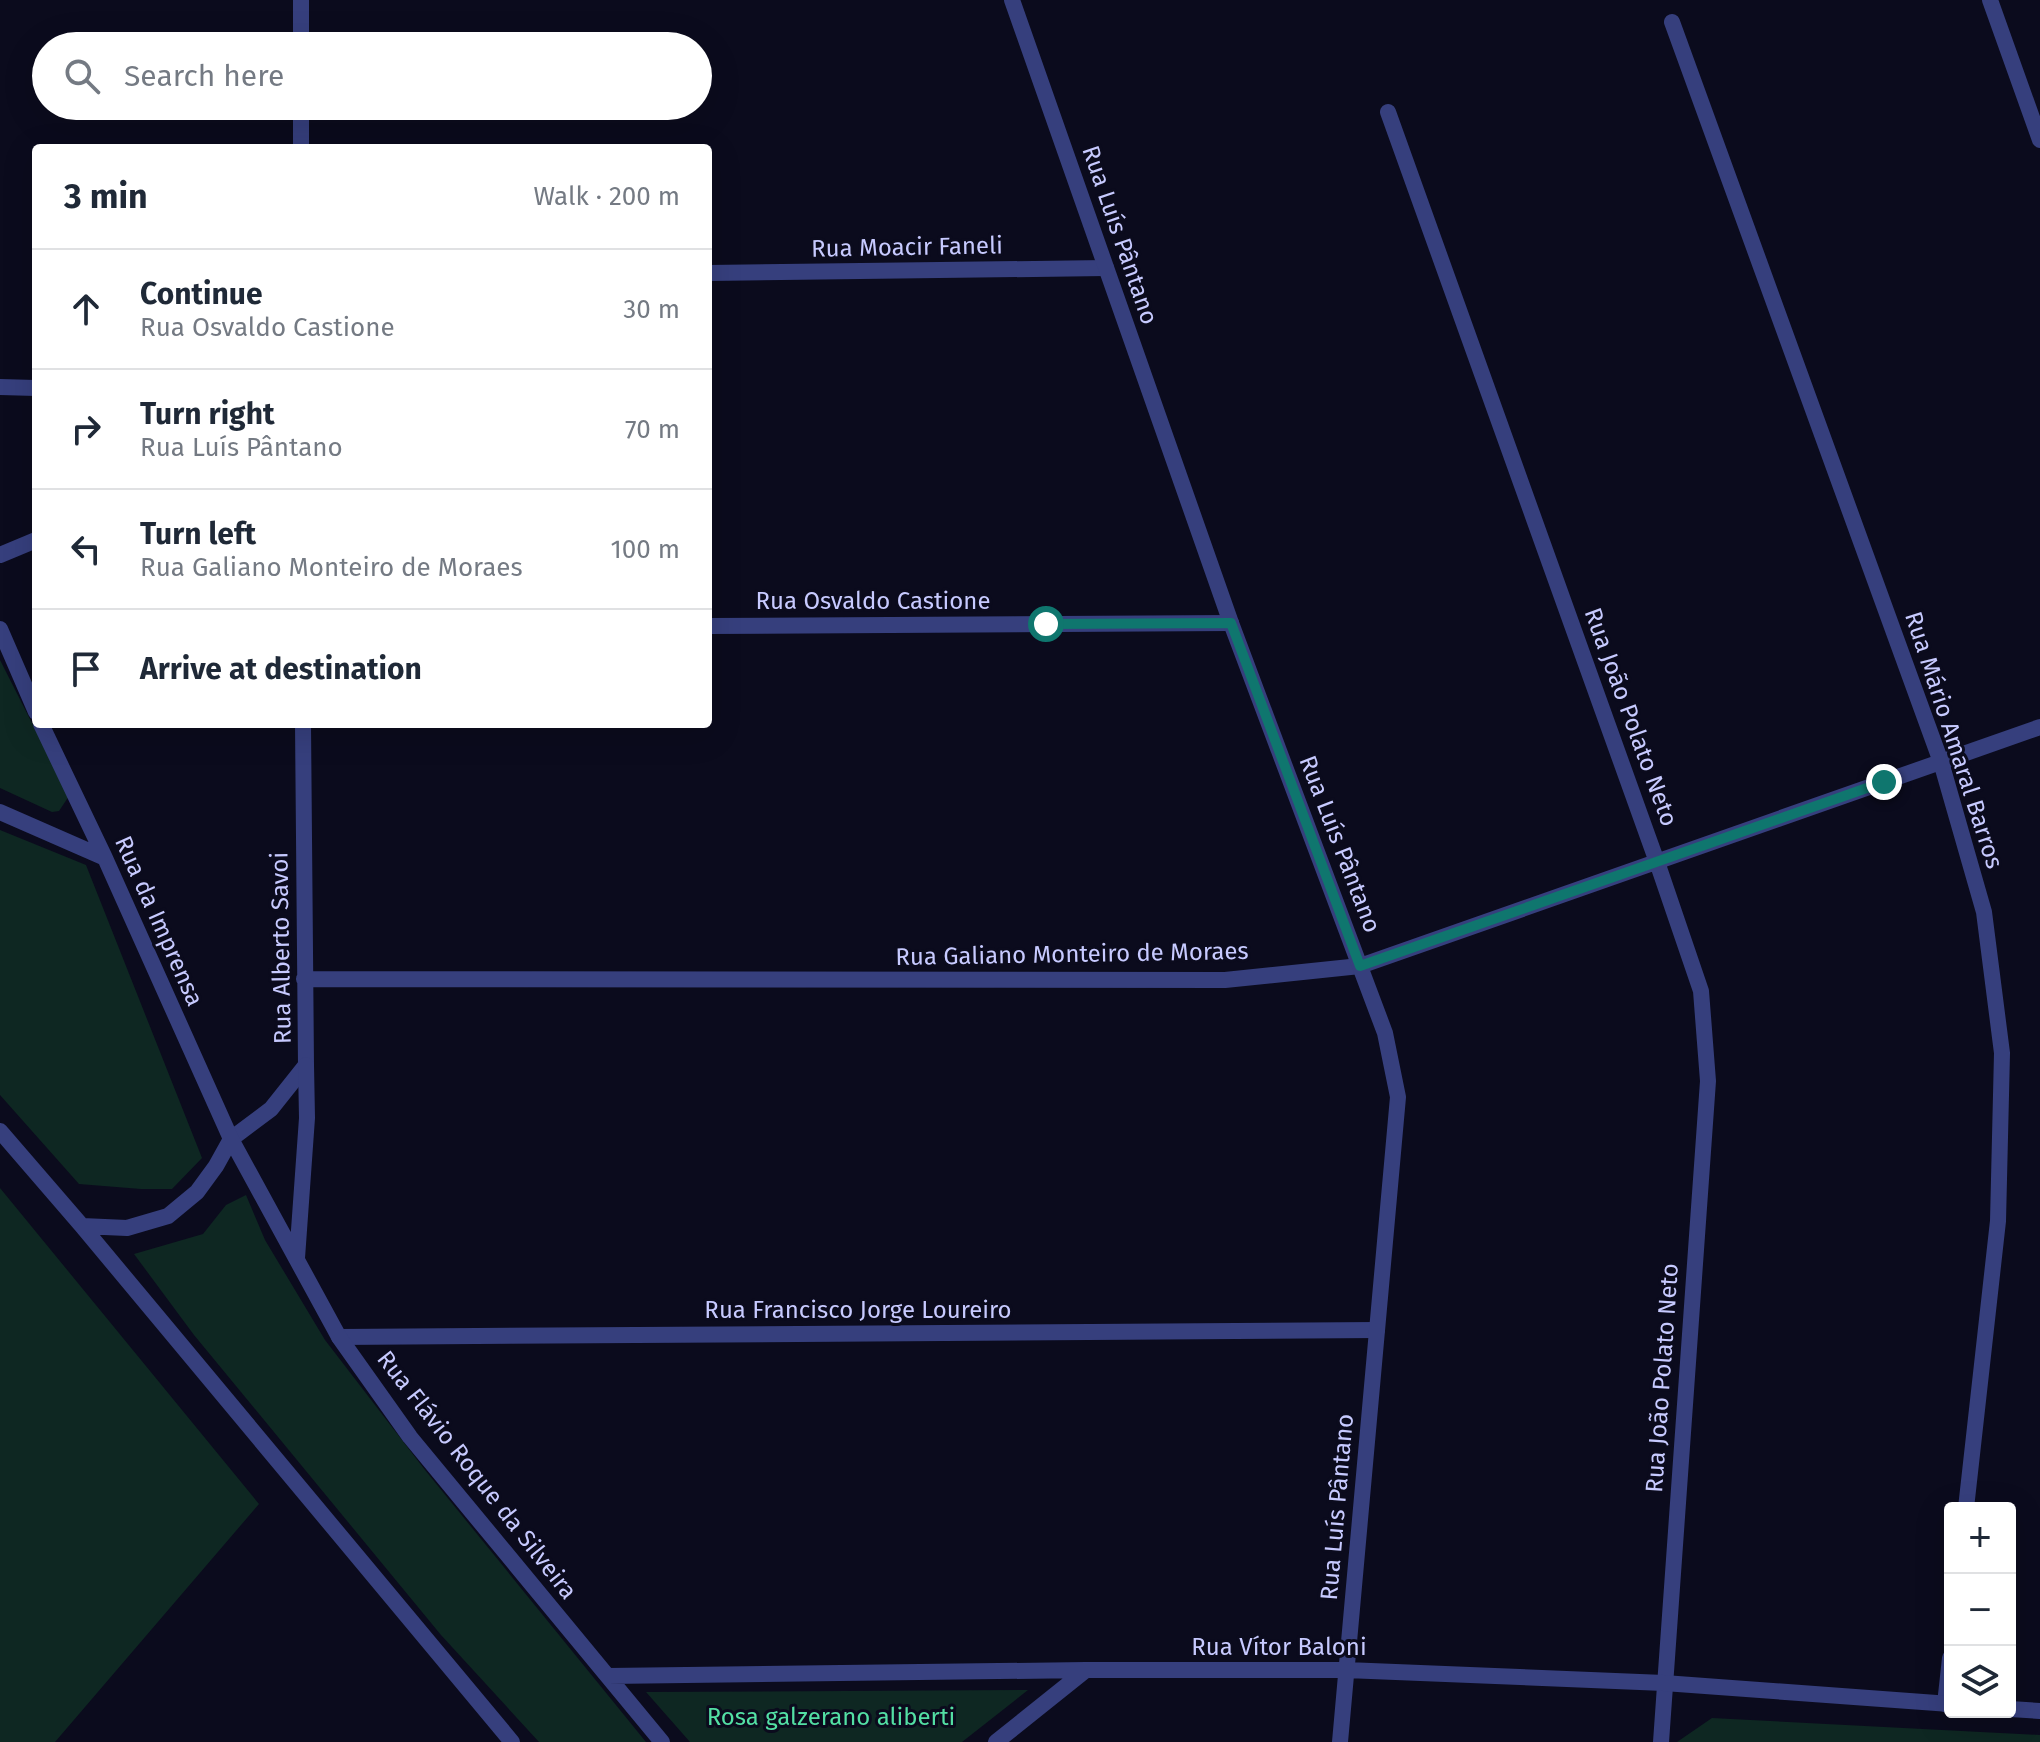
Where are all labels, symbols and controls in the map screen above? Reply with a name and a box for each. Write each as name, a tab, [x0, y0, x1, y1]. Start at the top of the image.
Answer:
search box	[32, 32, 712, 120]
icon: search	[60, 54, 104, 98]
text: Search here	[124, 58, 284, 94]
street label: Rua Luís Pântano	[1076, 142, 1164, 328]
text: 3 min	[64, 176, 148, 217]
text: Walk · 200 m	[533, 181, 680, 212]
street label: Rua Moacir Faneli	[811, 231, 1003, 263]
text: Continue	[140, 276, 263, 312]
icon: ahead	[64, 287, 108, 331]
text: 30 m	[623, 294, 680, 325]
text: Rua Osvaldo Castione	[140, 312, 395, 343]
text: Turn right	[140, 396, 275, 432]
icon: right	[64, 407, 108, 451]
text: 70 m	[625, 414, 680, 445]
text: Rua Luís Pântano	[140, 432, 343, 463]
text: Turn left	[140, 516, 256, 552]
icon: left	[64, 527, 108, 571]
text: 100 m	[611, 534, 680, 565]
text: Rua Galiano Monteiro de Moraes	[140, 552, 523, 583]
street label: Rua Osvaldo Castione	[755, 587, 991, 615]
street label: Rua João Polato Neto	[1578, 604, 1684, 830]
route start	[1028, 606, 1064, 642]
street label: Rua Mário Amaral Barros	[1899, 608, 2009, 872]
icon: arrive	[64, 647, 108, 691]
text: Arrive at destination	[140, 651, 422, 687]
street label: Rua Luís Pântano	[1293, 752, 1387, 936]
route end	[1866, 764, 1902, 800]
street label: Rua da Imprensa	[109, 832, 209, 1010]
street label: Rua Alberto Savoi	[265, 852, 297, 1044]
street label: Rua Galiano Monteiro de Moraes	[895, 937, 1249, 971]
street label: Rua João Polato Neto	[1640, 1262, 1684, 1494]
street label: Rua Francisco Jorge Loureiro	[704, 1296, 1012, 1324]
street label: Rua Flávio Roque da Silveira	[371, 1345, 583, 1605]
street label: Rua Luís Pântano	[1315, 1413, 1359, 1601]
map controls	[1944, 1502, 2016, 1718]
button: +	[1944, 1502, 2016, 1574]
button: −	[1944, 1574, 2016, 1646]
street label: Rua Vítor Baloni	[1191, 1633, 1367, 1661]
button: layers	[1944, 1646, 2016, 1718]
park label: Rosa galzerano aliberti	[707, 1703, 955, 1731]

